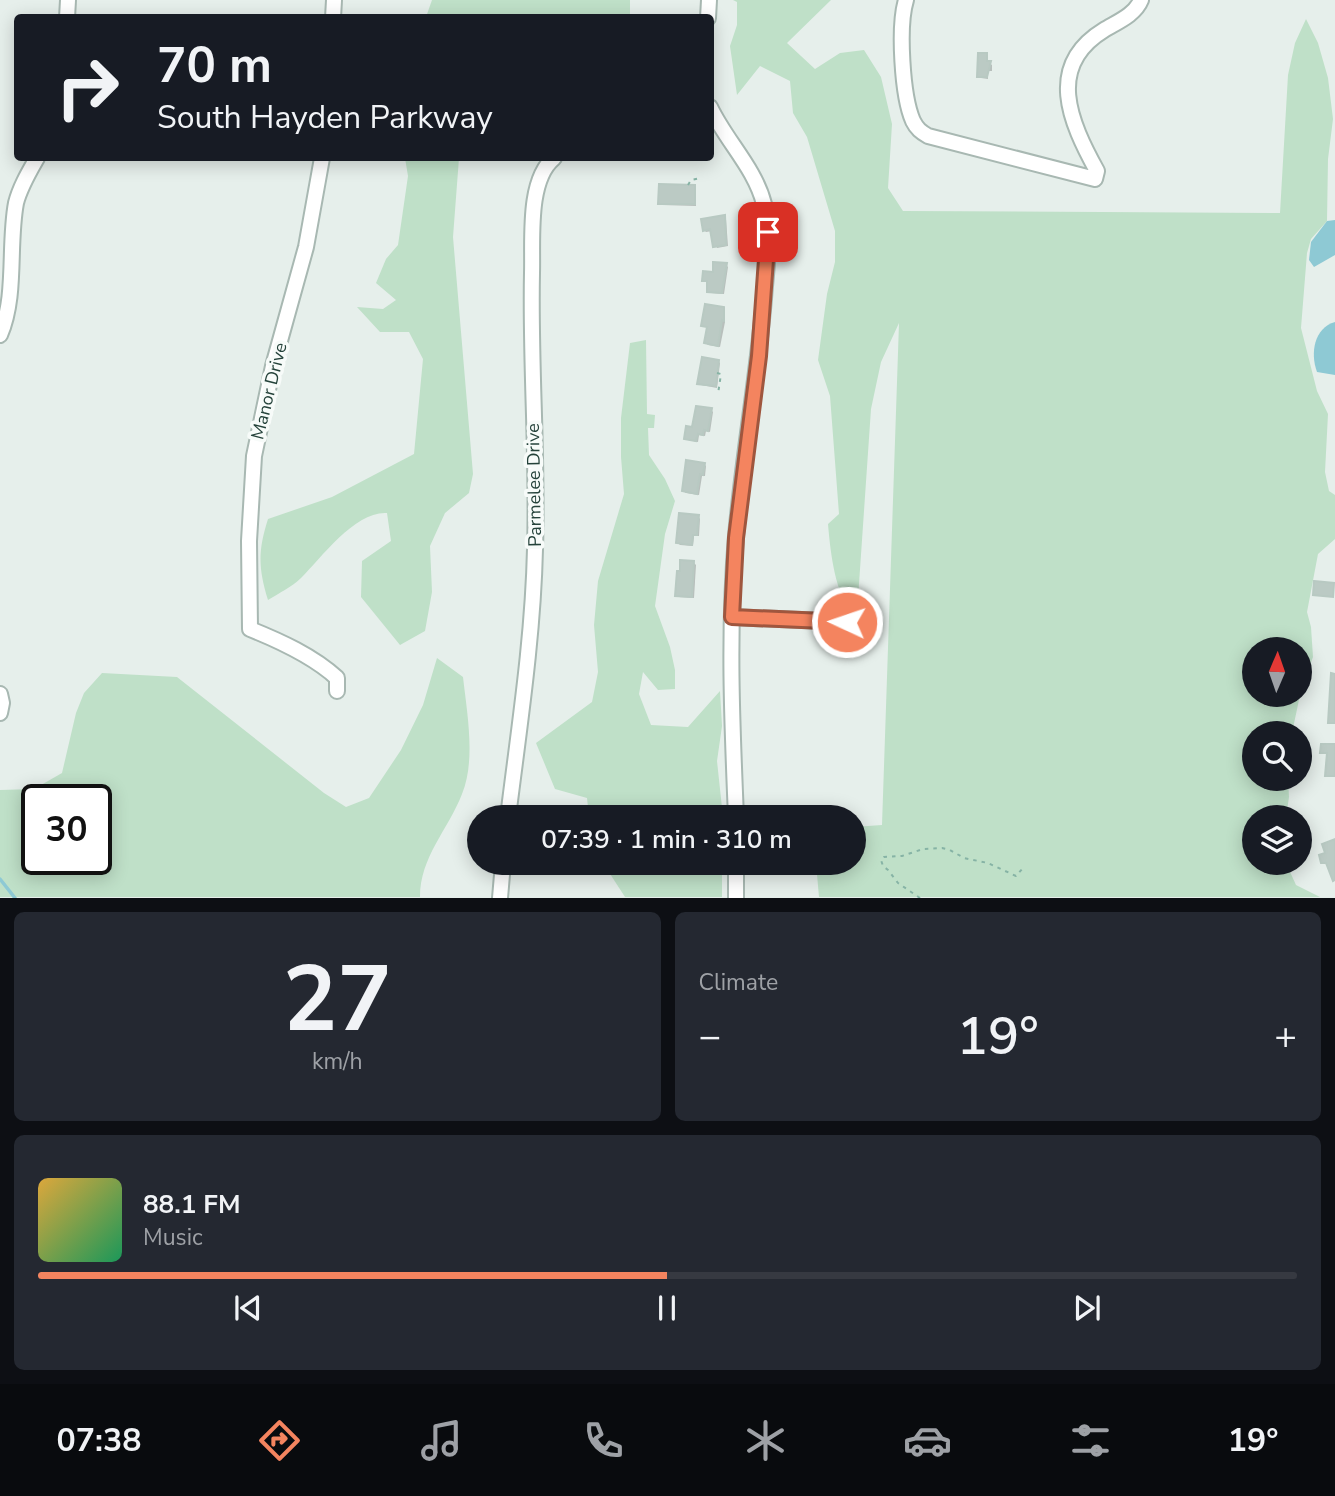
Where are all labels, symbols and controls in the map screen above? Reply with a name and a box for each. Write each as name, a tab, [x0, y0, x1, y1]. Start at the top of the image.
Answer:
text: 70 m	[157, 32, 272, 99]
icon: right	[42, 42, 133, 133]
text: South Hayden Parkway	[157, 96, 493, 139]
pin	[738, 202, 798, 262]
icon: arrive	[749, 213, 787, 251]
street label: Manor Drive	[245, 340, 293, 442]
street label: Parmelee Drive	[521, 423, 547, 547]
position arrow	[810, 585, 884, 659]
north arrow	[1242, 637, 1312, 707]
map controls	[1242, 637, 1312, 875]
button: search	[1242, 721, 1312, 791]
speed limit sign: 30	[21, 784, 112, 875]
button: layers	[1242, 805, 1312, 875]
text: 07:39 · 1 min · 310 m	[541, 822, 792, 857]
text: 27	[283, 938, 392, 1062]
text: Climate	[699, 967, 778, 998]
text: 19°	[957, 1001, 1039, 1072]
text: −	[699, 1011, 721, 1062]
text: +	[1274, 1011, 1297, 1062]
text: km/h	[312, 1046, 363, 1077]
text: 88.1 FM	[143, 1187, 240, 1222]
text: Music	[143, 1222, 203, 1253]
icon: previous	[229, 1289, 267, 1327]
icon: pause	[648, 1289, 686, 1327]
icon: next	[1068, 1289, 1106, 1327]
icon: directions	[255, 1416, 304, 1465]
icon: music	[417, 1416, 466, 1465]
icon: phone	[579, 1416, 628, 1465]
icon: climate	[741, 1416, 790, 1465]
icon: car	[903, 1416, 952, 1465]
icon: filters	[1066, 1416, 1115, 1465]
text: 07:38	[57, 1419, 141, 1462]
text: 19°	[1228, 1419, 1278, 1462]

